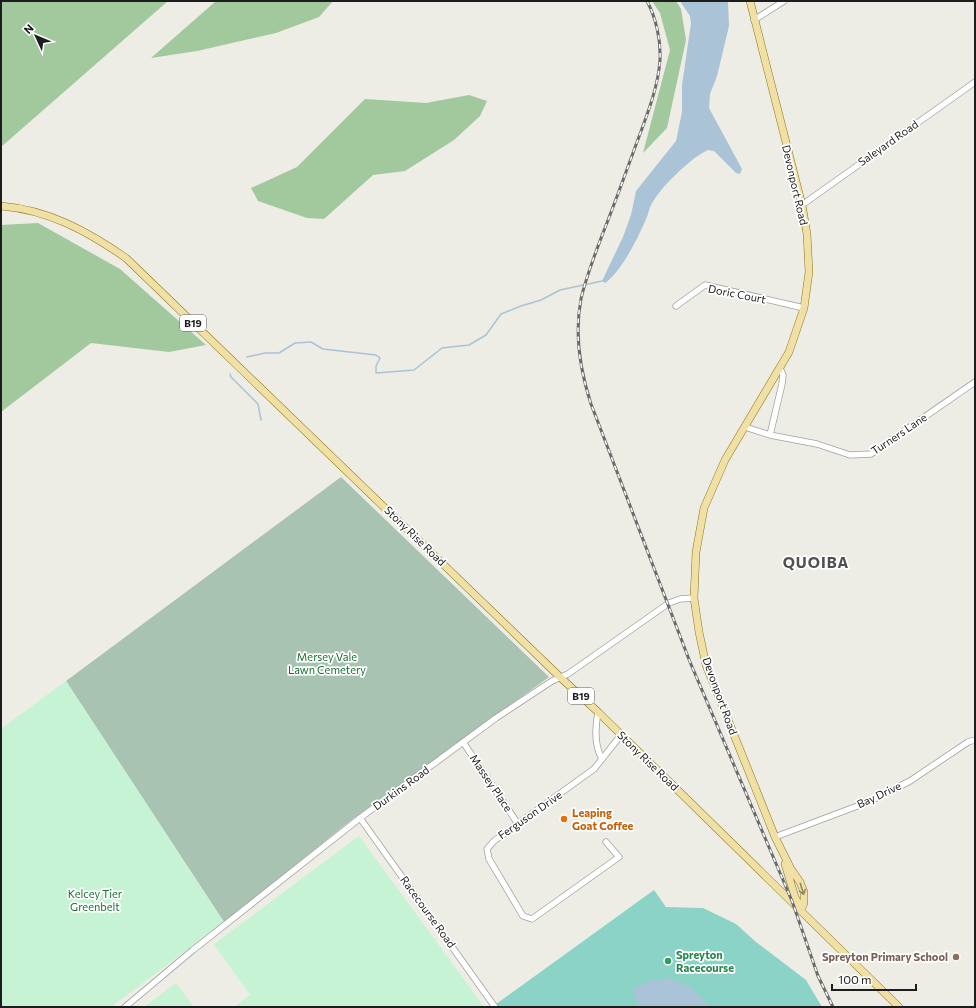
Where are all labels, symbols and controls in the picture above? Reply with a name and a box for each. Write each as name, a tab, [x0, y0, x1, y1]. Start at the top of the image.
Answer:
north arrow	[16, 16, 56, 56]
text: N	[21, 21, 36, 36]
street label: Saleyard Road	[855, 117, 920, 168]
street label: Devonport Road	[780, 144, 811, 226]
street label: Doric Court	[707, 282, 768, 306]
road number: B19	[180, 315, 206, 331]
street label: Turners Lane	[868, 410, 929, 457]
street label: Stony Rise Road	[382, 503, 449, 568]
district label: QUOIBA	[783, 553, 849, 571]
park label: Mersey Vale Lawn Cemetery	[288, 650, 366, 676]
street label: Devonport Road	[700, 655, 741, 737]
road number: B19	[568, 688, 594, 704]
street label: Stony Rise Road	[615, 728, 682, 793]
street label: Massey Place	[467, 752, 515, 814]
street label: Durkins Road	[370, 763, 431, 812]
street label: Bay Drive	[855, 779, 903, 810]
street label: Ferguson Drive	[495, 788, 564, 841]
place label: Leaping Goat Coffee	[572, 806, 634, 832]
marker: Leaping Goat Coffee	[559, 814, 569, 824]
street label: Racecourse Road	[398, 873, 459, 950]
one-way arrow	[799, 882, 806, 895]
park label: Kelcey Tier Greenbelt	[68, 887, 123, 913]
place label: Spreyton Racecourse	[676, 948, 734, 974]
place label: Spreyton Primary School	[822, 950, 948, 963]
marker: Spreyton Primary School	[951, 952, 961, 962]
marker: Spreyton Racecourse	[663, 956, 673, 966]
scale bar	[832, 966, 916, 992]
text: 100 m	[838, 972, 872, 986]

